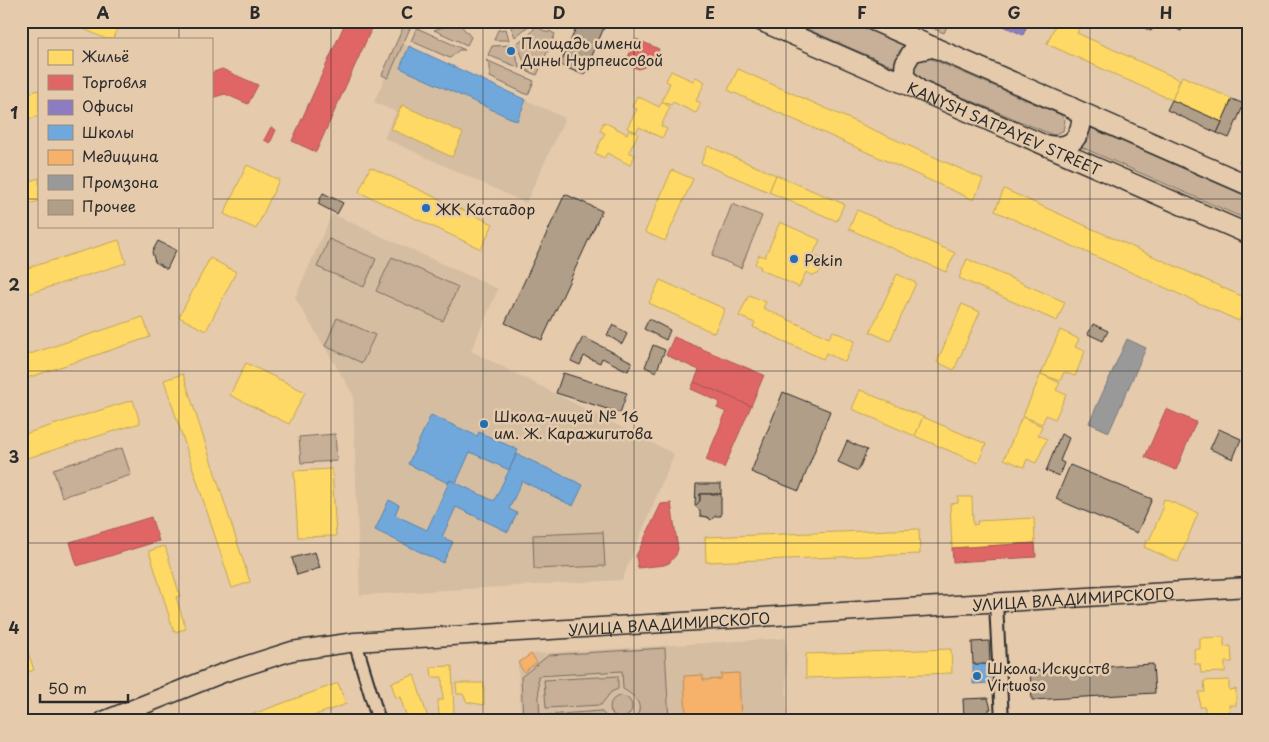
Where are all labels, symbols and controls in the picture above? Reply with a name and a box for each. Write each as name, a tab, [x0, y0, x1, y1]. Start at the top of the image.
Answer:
text: A	[97, 0, 110, 24]
text: B	[250, 0, 261, 24]
text: C	[401, 0, 413, 24]
text: D	[553, 0, 565, 24]
text: E	[705, 0, 715, 24]
text: F	[857, 0, 867, 24]
text: G	[1007, 0, 1021, 24]
text: H	[1160, 0, 1172, 24]
place label: Площадь имени Дины Нурпеисовой	[520, 31, 663, 71]
legend	[38, 38, 212, 228]
text: Жильё	[81, 44, 129, 67]
marker: Площадь имени Дины Нурпеисовой	[505, 45, 517, 57]
text: Торговля	[82, 70, 147, 93]
street label: KANYSH SATPAYEV STREET	[904, 75, 1106, 181]
text: Офисы	[82, 94, 134, 117]
text: 1	[10, 100, 18, 124]
text: Школы	[82, 120, 134, 143]
text: Медицина	[82, 144, 159, 167]
text: Промзона	[82, 170, 159, 193]
text: Прочее	[82, 194, 136, 217]
place label: ЖК Кастадор	[435, 197, 535, 220]
marker: ЖК Кастадор	[420, 202, 432, 214]
place label: Pekin	[804, 248, 843, 271]
marker: Pekin	[788, 253, 800, 265]
text: 2	[8, 272, 20, 296]
place label: Школа-лицей № 16 им. Ж. Каражигитова	[494, 404, 653, 444]
marker: Школа-лицей № 16 им. Ж. Каражигитова	[478, 418, 490, 430]
text: 3	[9, 444, 19, 468]
street label: УЛИЦА ВЛАДИМИРСКОГО	[972, 580, 1175, 615]
street label: УЛИЦА ВЛАДИМИРСКОГО	[567, 605, 771, 640]
text: 4	[9, 615, 20, 639]
place label: Школа Искусств Virtuoso	[987, 656, 1110, 696]
marker: Школа Искусств Virtuoso	[971, 670, 983, 682]
scale bar	[40, 672, 128, 704]
text: 50 m	[48, 676, 87, 699]

